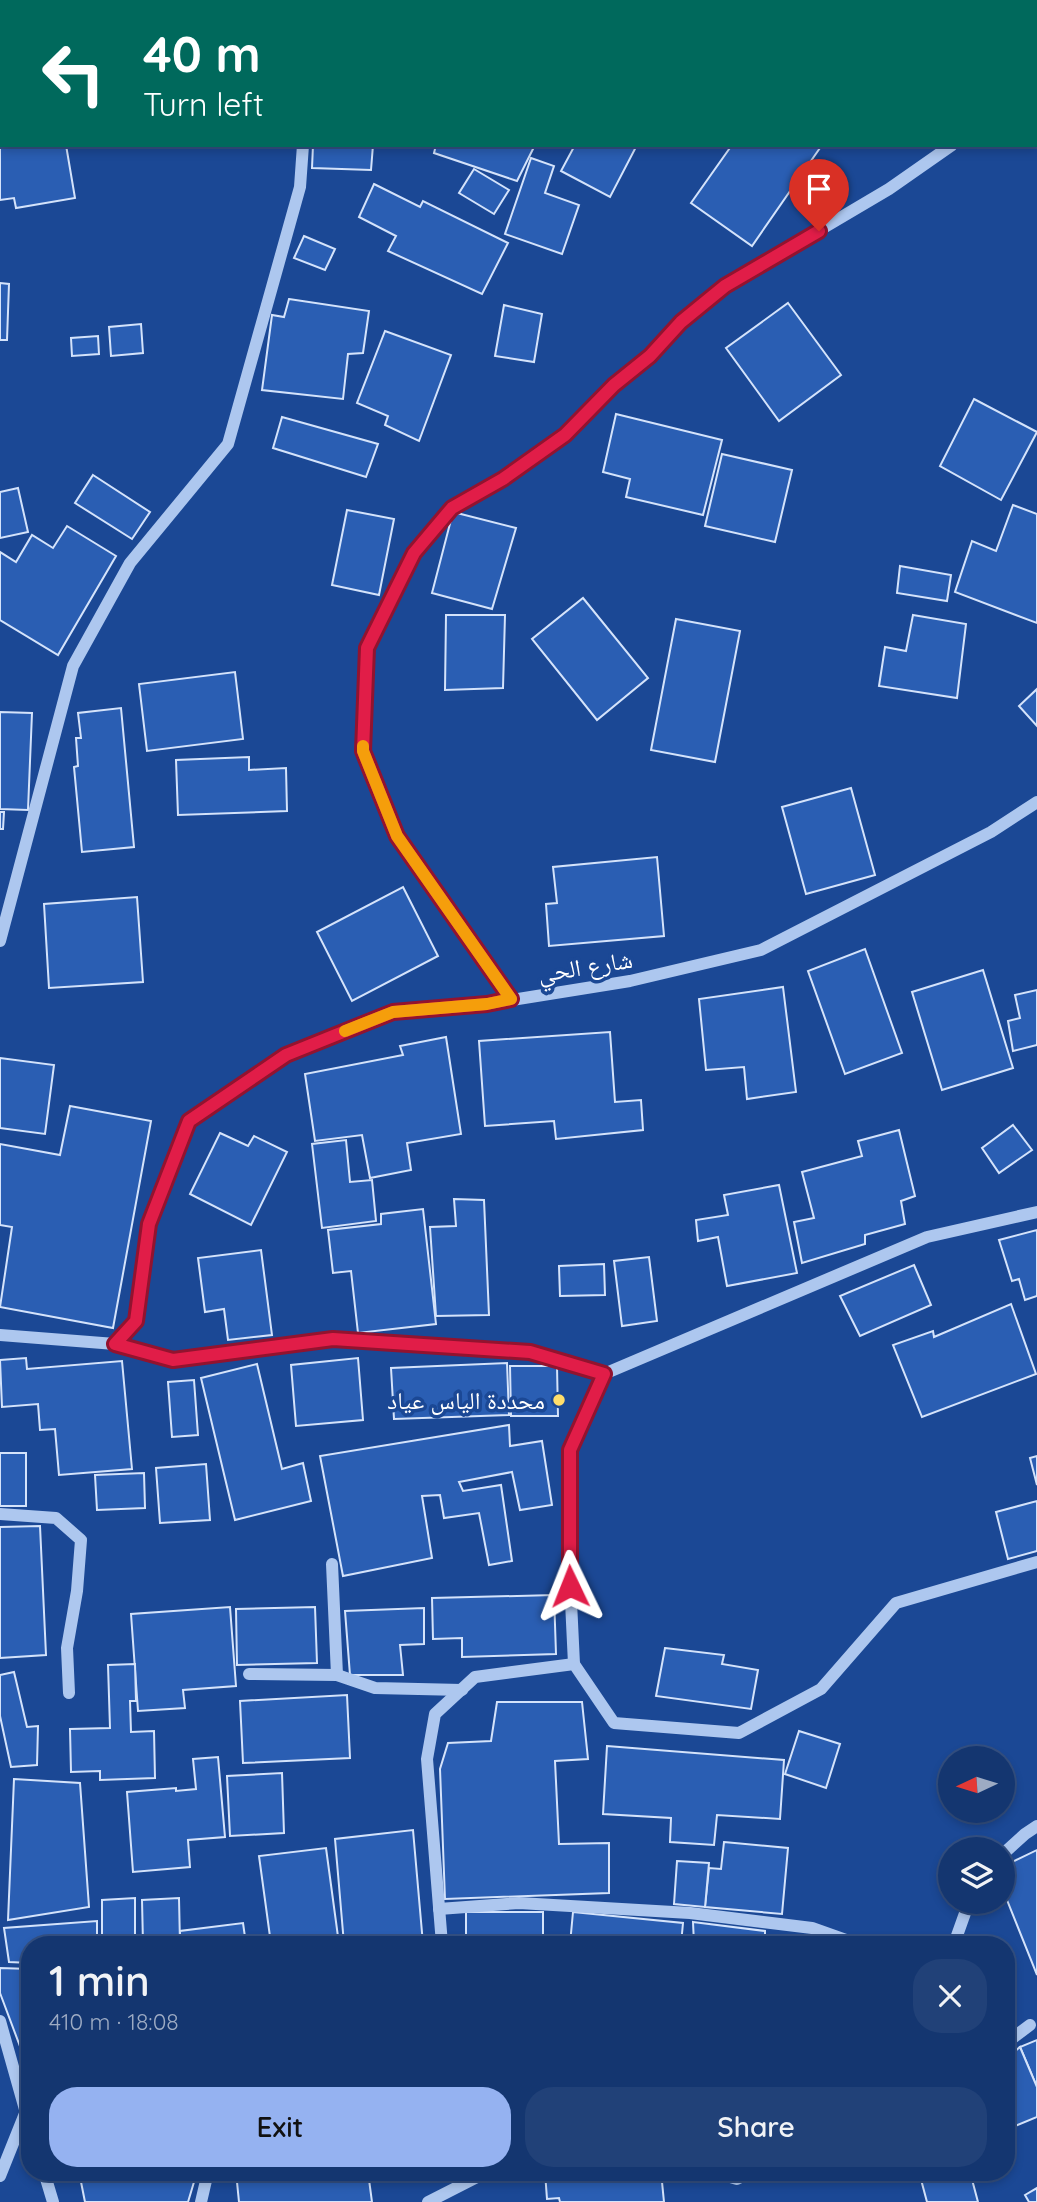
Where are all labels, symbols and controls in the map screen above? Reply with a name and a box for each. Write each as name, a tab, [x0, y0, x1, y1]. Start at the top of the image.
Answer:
text: 40 m	[143, 23, 261, 84]
icon: left	[28, 28, 119, 119]
text: Turn left	[143, 84, 264, 124]
pin	[789, 159, 849, 231]
icon: arrive	[800, 170, 838, 208]
street label: شارع الحي	[536, 944, 635, 993]
place label: محددة الياس عياد	[387, 1385, 545, 1415]
marker: محددة الياس عياد	[551, 1392, 567, 1408]
position arrow	[533, 1549, 607, 1623]
north arrow	[938, 1746, 1015, 1824]
map controls	[938, 1746, 1015, 1914]
button: layers	[938, 1837, 1015, 1914]
text: 1 min	[49, 1954, 150, 2007]
button: close	[913, 1959, 987, 2033]
text: 410 m · 18:08	[49, 2007, 179, 2036]
button: Exit	[49, 2087, 511, 2167]
button: Share	[525, 2087, 987, 2167]

